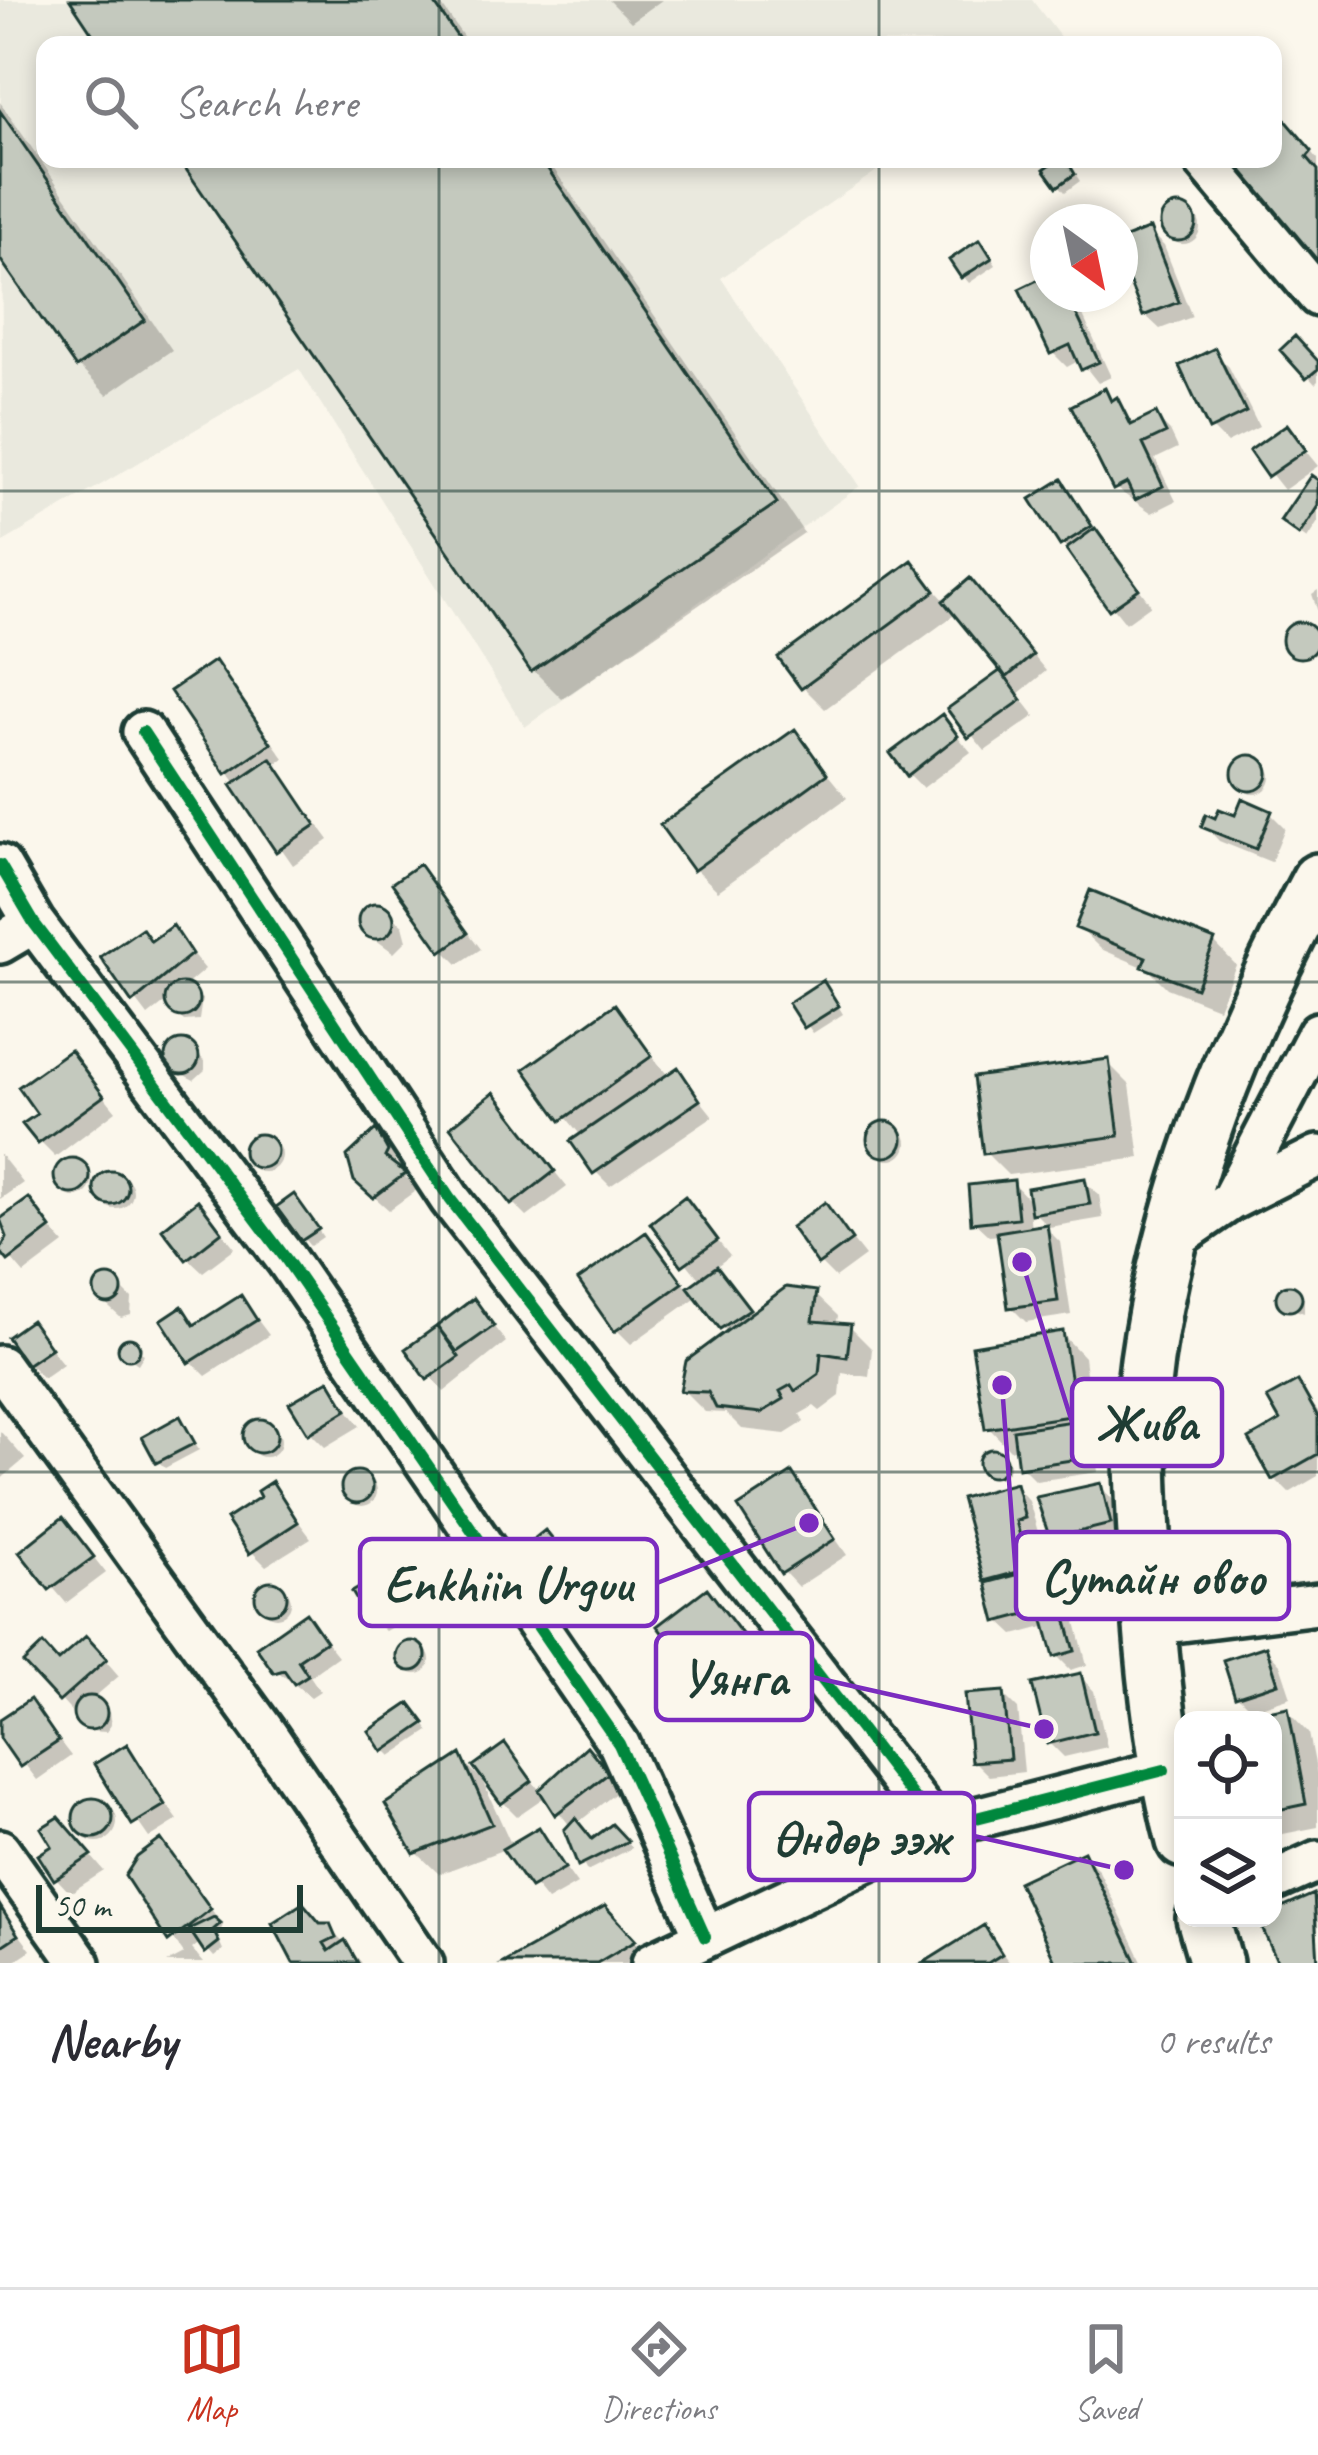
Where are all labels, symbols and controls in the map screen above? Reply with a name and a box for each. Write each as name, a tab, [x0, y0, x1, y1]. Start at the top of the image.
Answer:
search box	[36, 36, 1282, 168]
icon: search	[78, 69, 144, 135]
text: Search here	[174, 74, 357, 131]
north arrow	[1030, 204, 1138, 312]
callout: Жива	[1072, 1379, 1222, 1466]
text: Жива	[1096, 1391, 1201, 1455]
callout: Сутайн овоо	[1016, 1532, 1289, 1619]
callout: Enkhiin Urguu	[360, 1539, 657, 1626]
text: Сутайн овоо	[1041, 1545, 1268, 1609]
text: Enkhiin Urguu	[384, 1552, 635, 1616]
callout: Уянга	[656, 1633, 812, 1720]
text: Уянга	[680, 1646, 791, 1710]
map controls	[1174, 1711, 1282, 1927]
button: locate	[1174, 1711, 1282, 1819]
callout: Өндөр ээж	[749, 1793, 974, 1880]
text: Өндөр ээж	[772, 1805, 955, 1869]
button: layers	[1174, 1819, 1282, 1927]
scale bar	[36, 1879, 303, 1932]
text: 50 m	[54, 1885, 110, 1927]
text: Nearby	[48, 2009, 176, 2073]
text: 0 results	[1156, 2017, 1270, 2066]
tab: Map	[179, 2316, 245, 2430]
tab: Directions	[602, 2316, 716, 2430]
tab: Saved	[1073, 2316, 1139, 2430]

